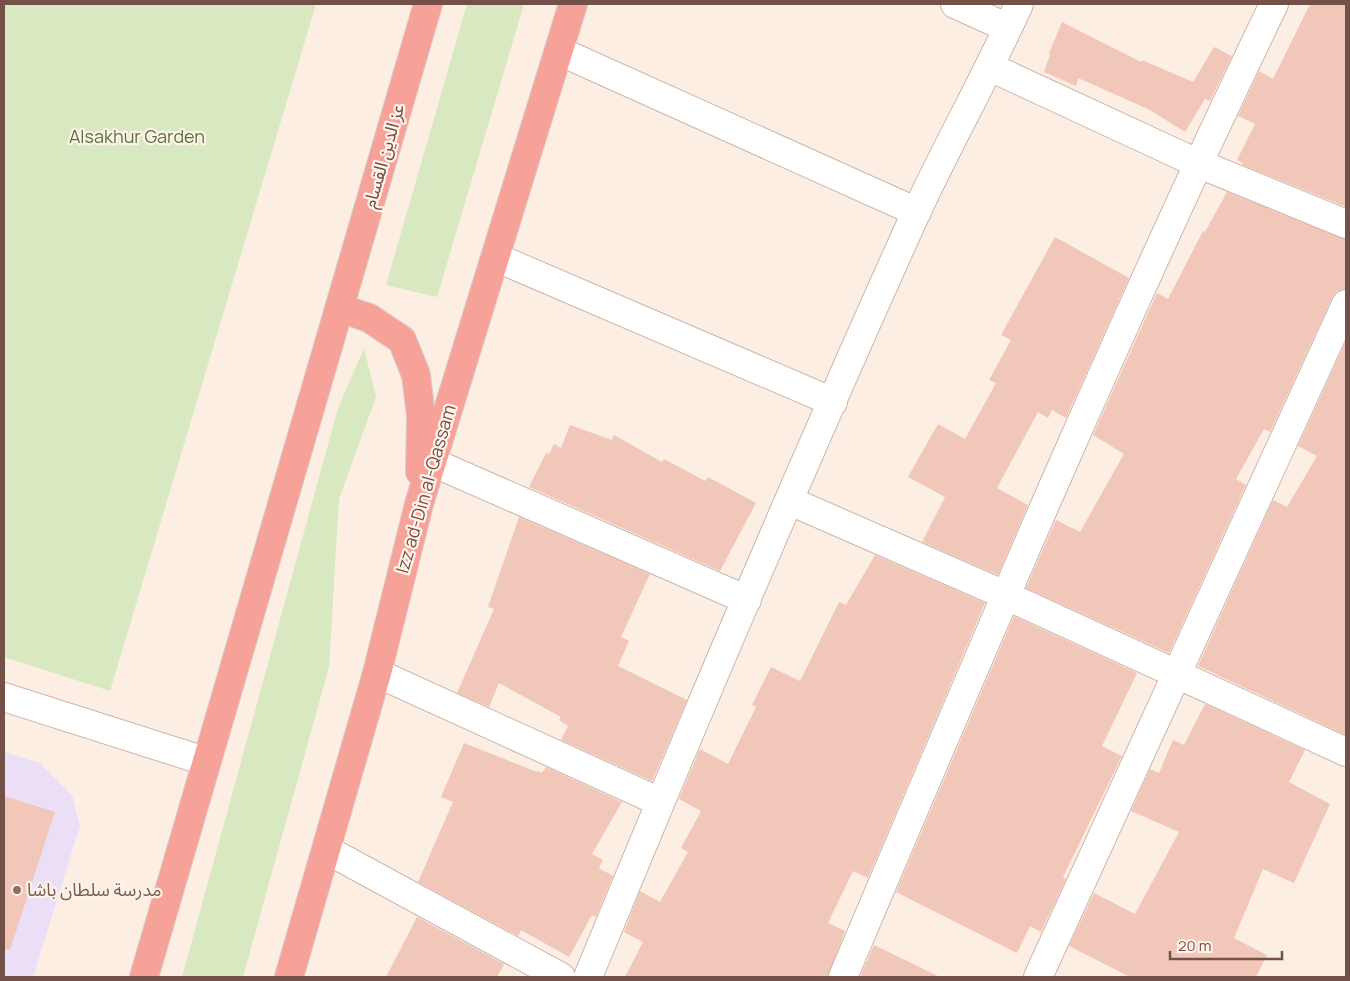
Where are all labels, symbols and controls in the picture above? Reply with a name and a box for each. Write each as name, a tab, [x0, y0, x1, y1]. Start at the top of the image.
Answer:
street label: عز الدين القسام	[357, 101, 412, 212]
park label: Alsakhur Garden	[69, 124, 205, 148]
street label: Izz ad-Din al-Qassam	[389, 401, 461, 576]
place label: مدرسة سلطان باشا	[27, 877, 161, 901]
marker: مدرسة سلطان باشا	[11, 884, 23, 896]
scale bar	[1170, 928, 1282, 960]
text: 20 m	[1178, 935, 1211, 956]

